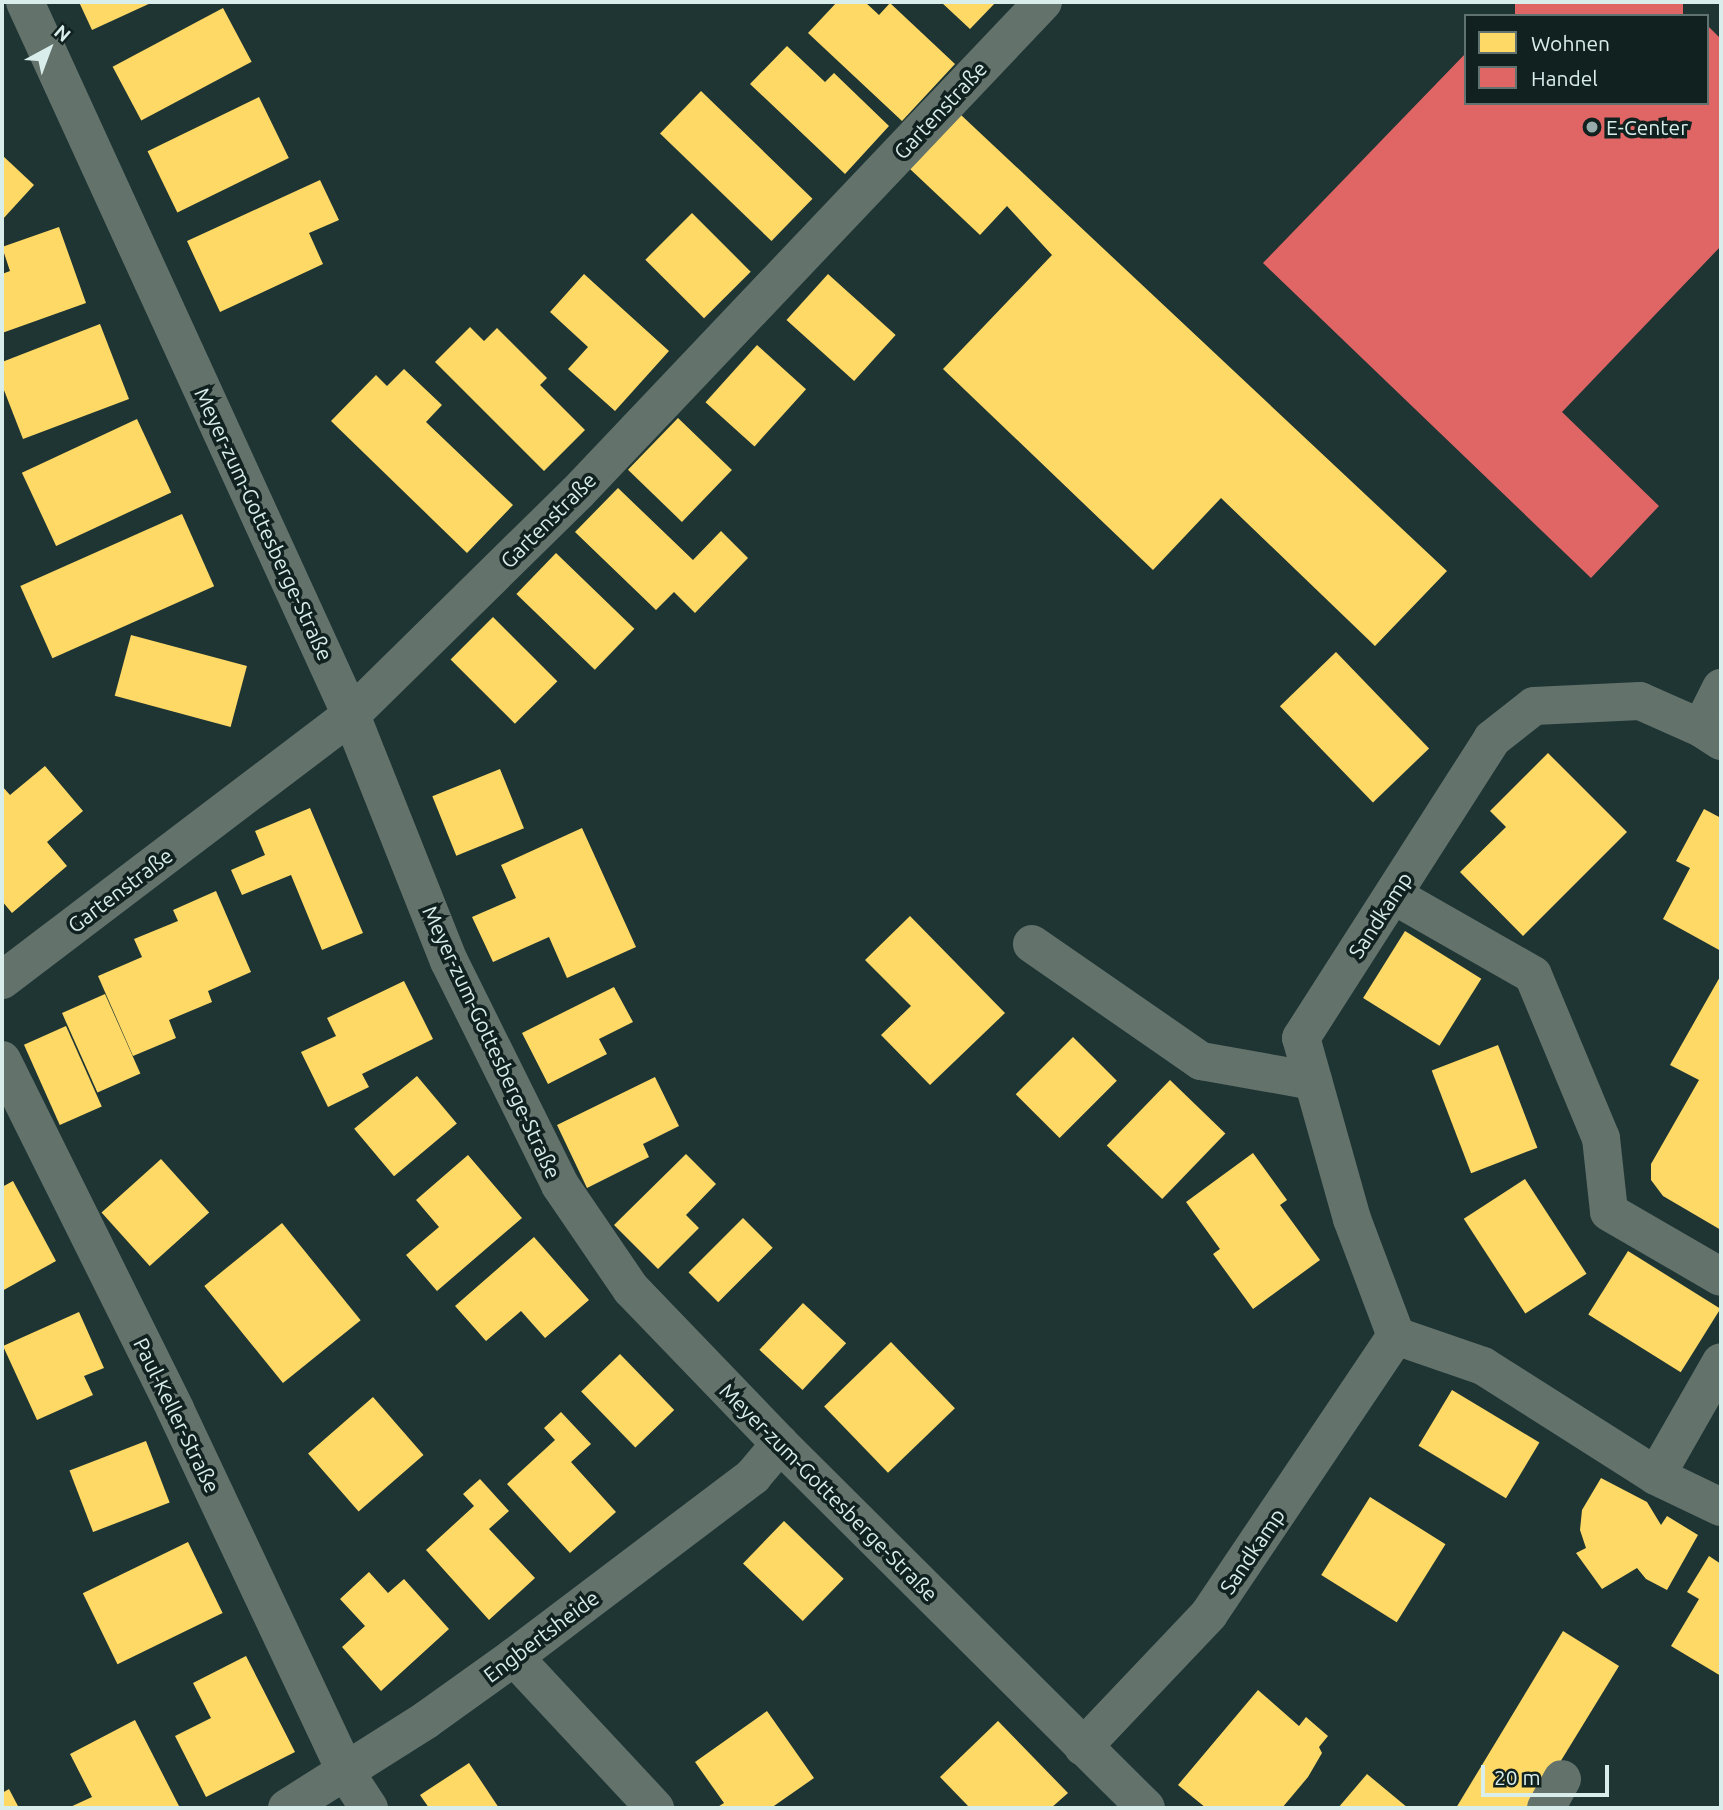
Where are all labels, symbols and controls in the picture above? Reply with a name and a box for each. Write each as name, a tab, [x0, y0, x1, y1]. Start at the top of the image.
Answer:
north arrow	[14, 14, 84, 84]
legend	[1464, 14, 1709, 105]
text: N	[50, 20, 75, 46]
text: Wohnen	[1531, 31, 1610, 55]
street label: Gartenstraße	[888, 56, 992, 164]
text: Handel	[1531, 66, 1598, 90]
place label: E-Center	[1606, 114, 1688, 140]
marker: E-Center	[1584, 119, 1600, 135]
street label: Meyer-zum-Gottesberge-Straße	[190, 384, 338, 664]
street label: Gartenstraße	[495, 467, 601, 573]
street label: Gartenstraße	[63, 842, 177, 938]
street label: Sandkamp	[1343, 867, 1417, 963]
street label: Meyer-zum-Gottesberge-Straße	[418, 902, 566, 1182]
street label: Paul-Keller-Straße	[129, 1333, 225, 1497]
street label: Meyer-zum-Gottesberge-Straße	[715, 1378, 943, 1606]
street label: Sandkamp	[1214, 1503, 1290, 1599]
street label: Engbertsheide	[478, 1585, 604, 1687]
scale bar	[1485, 1750, 1613, 1794]
text: 20 m	[1494, 1765, 1541, 1789]

